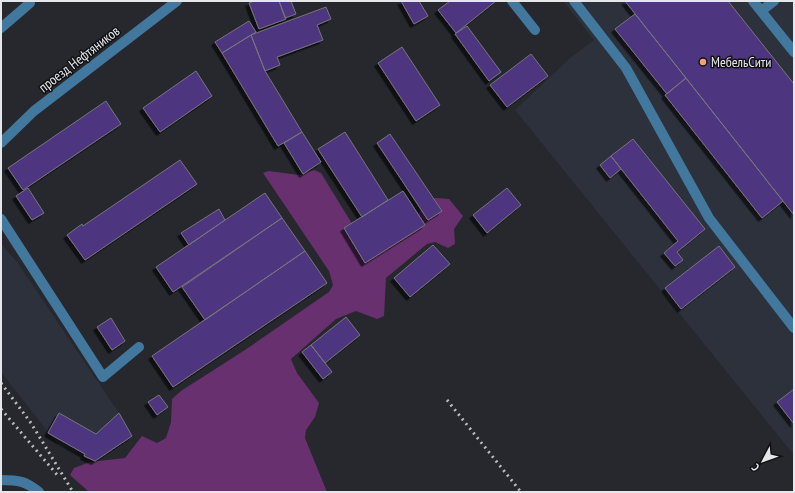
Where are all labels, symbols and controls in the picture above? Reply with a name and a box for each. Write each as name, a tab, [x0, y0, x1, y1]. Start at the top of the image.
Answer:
street label: проезд Нефтяников	[35, 22, 123, 96]
place label: МебельСити	[711, 53, 771, 71]
marker: МебельСити	[698, 57, 708, 67]
north arrow	[743, 441, 783, 481]
text: С	[749, 461, 762, 474]

